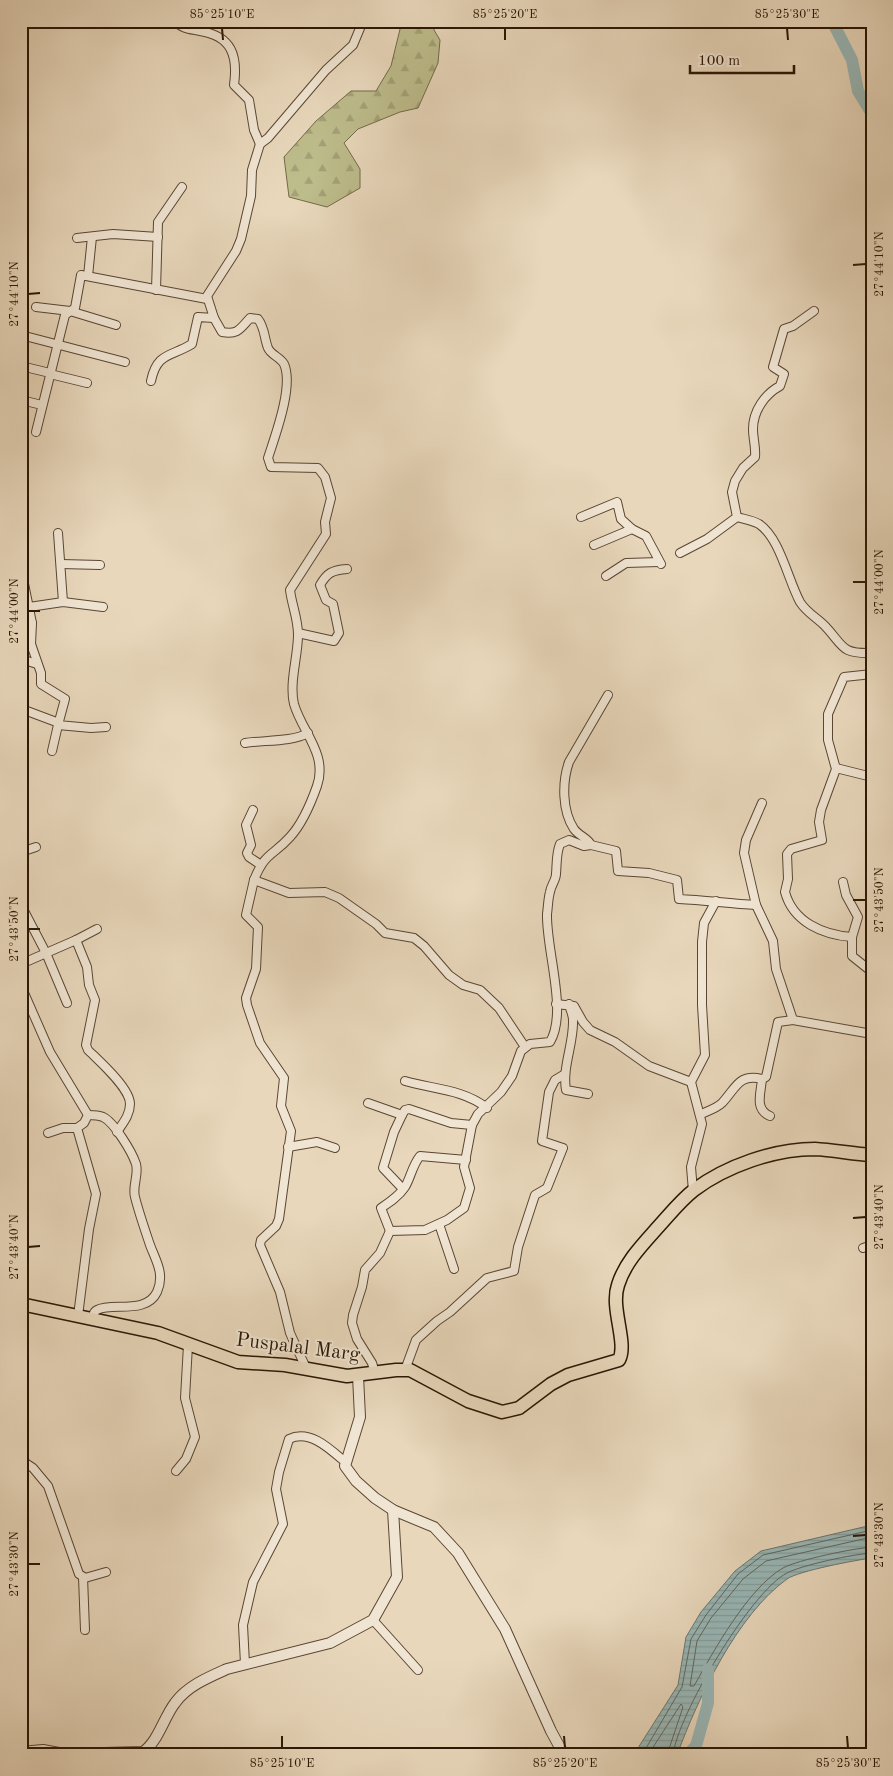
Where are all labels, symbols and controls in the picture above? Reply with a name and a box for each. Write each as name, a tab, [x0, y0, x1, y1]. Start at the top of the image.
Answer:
text: 85°25'10"E	[190, 8, 254, 21]
text: 85°25'20"E	[473, 8, 537, 21]
text: 85°25'30"E	[755, 8, 819, 21]
scale bar	[690, 42, 794, 74]
text: 100 m	[698, 54, 740, 69]
text: 27°44'10"N	[874, 231, 886, 297]
text: 27°44'10"N	[9, 261, 21, 327]
text: 27°44'00"N	[874, 549, 886, 615]
text: 27°44'00"N	[9, 578, 21, 644]
text: 27°43'50"N	[873, 867, 886, 933]
text: 27°43'50"N	[8, 896, 21, 962]
text: 27°43'40"N	[874, 1184, 886, 1250]
text: 27°43'40"N	[9, 1214, 21, 1280]
street label: Puspalal Marg	[235, 1330, 362, 1366]
text: 27°43'30"N	[874, 1502, 886, 1568]
text: 27°43'30"N	[9, 1531, 21, 1597]
text: 85°25'10"E	[250, 1757, 314, 1770]
text: 85°25'20"E	[533, 1757, 597, 1770]
text: 85°25'30"E	[816, 1757, 880, 1770]

